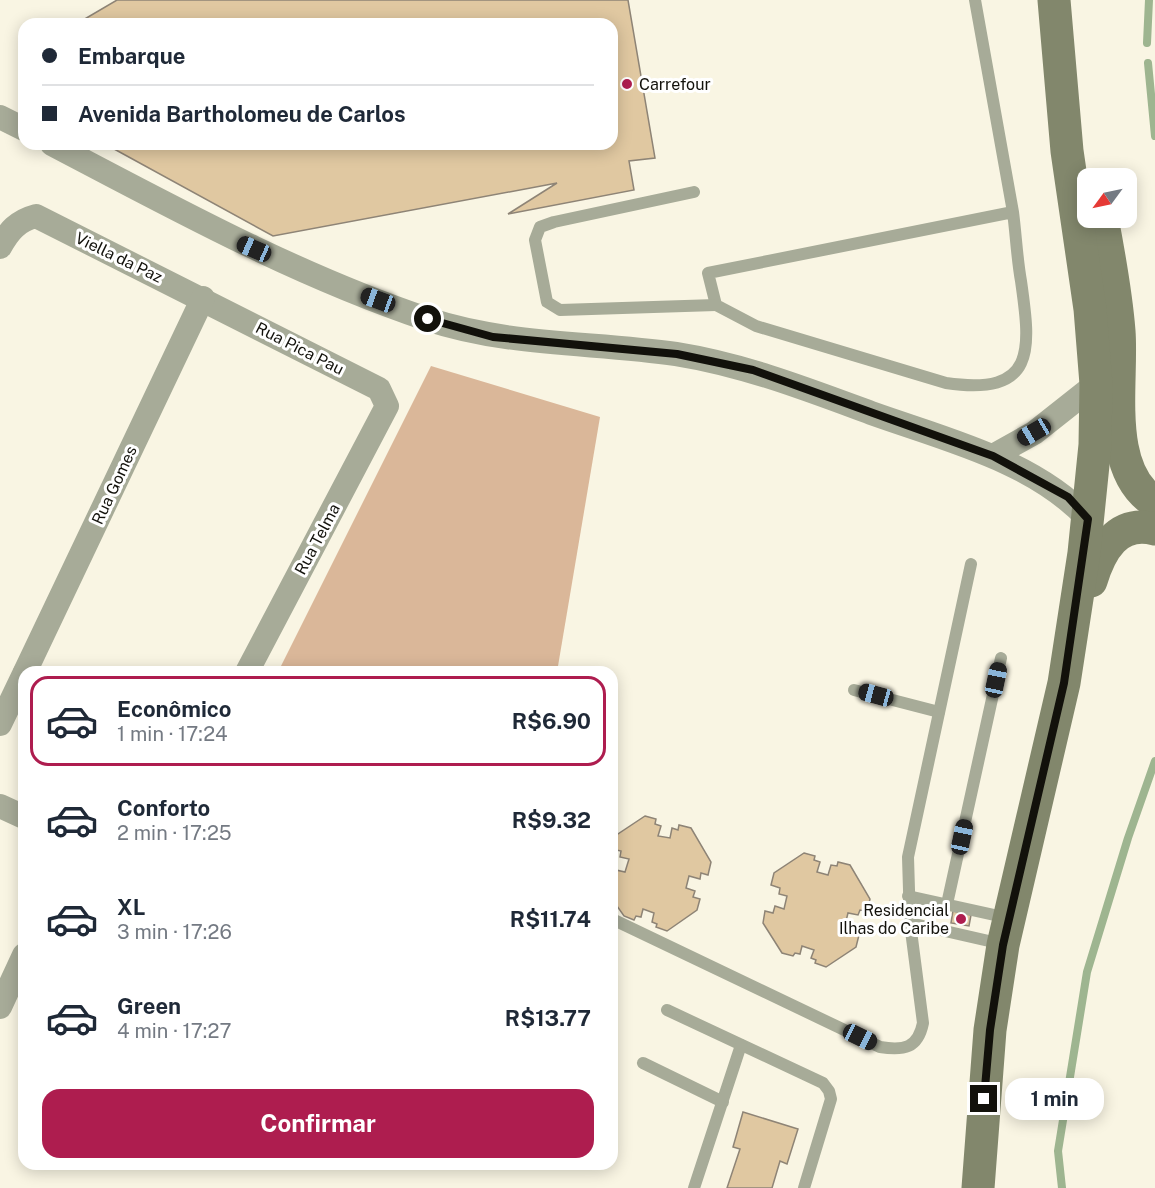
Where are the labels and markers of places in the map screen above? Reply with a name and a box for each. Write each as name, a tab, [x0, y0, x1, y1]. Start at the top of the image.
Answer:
place label: Carrefour	[639, 75, 711, 94]
marker: Carrefour	[620, 77, 634, 91]
place label: Residencial Ilhas do Caribe	[839, 901, 949, 938]
marker: Residencial Ilhas do Caribe	[954, 912, 968, 926]

